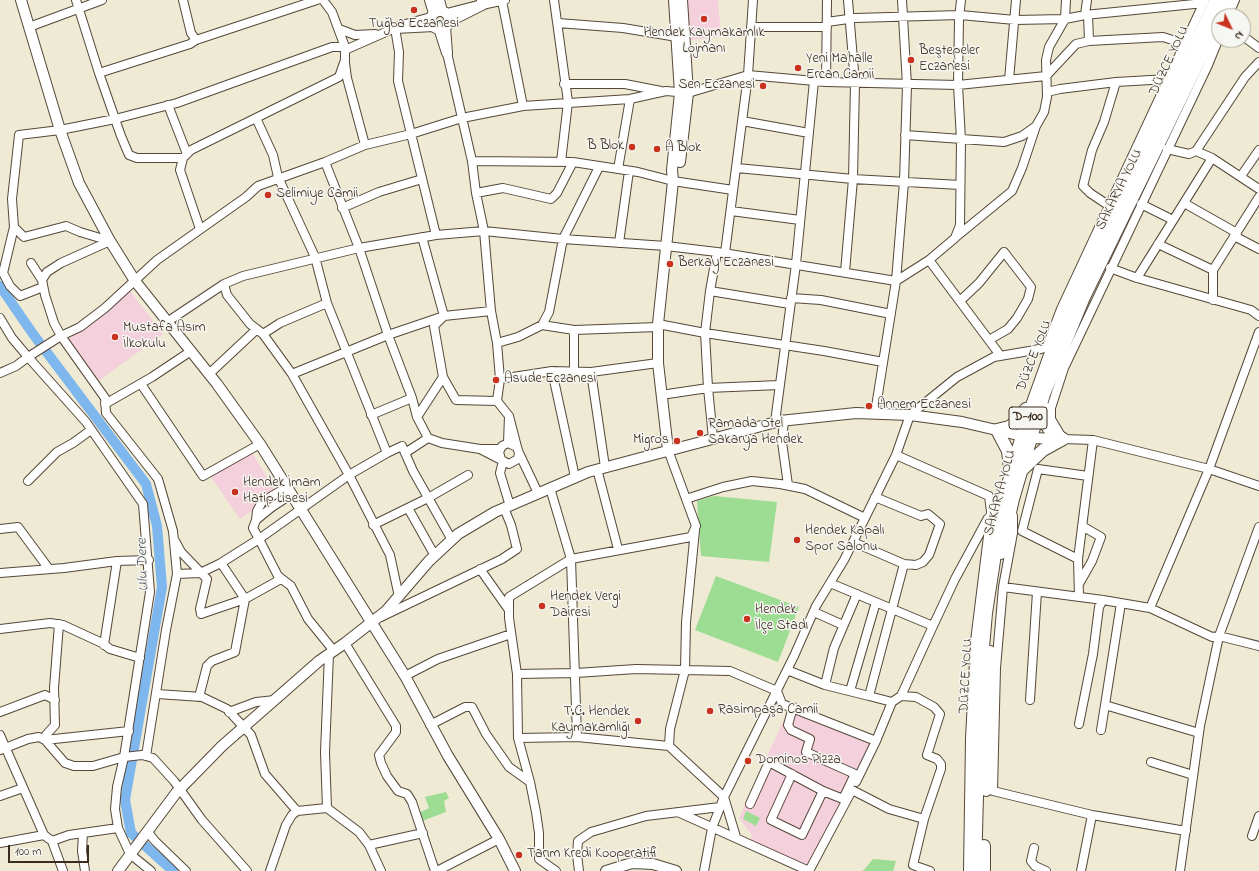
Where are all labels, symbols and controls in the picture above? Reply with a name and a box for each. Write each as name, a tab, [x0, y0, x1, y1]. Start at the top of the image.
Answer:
marker: Tuğba Eczanesi	[409, 5, 419, 15]
north arrow	[1211, 8, 1251, 48]
marker: Hendek Kaymakamlık Lojmanı	[699, 14, 709, 24]
place label: Tuğba Eczanesi	[369, 17, 459, 33]
street label: DÜZCE YOLU	[1147, 24, 1193, 98]
place label: Hendek Kaymakamlık Lojmanı	[643, 26, 765, 58]
text: N	[1231, 27, 1247, 44]
place label: Beştepeler Eczanesi	[919, 44, 980, 76]
place label: Yeni Mahalle Ercan Camii	[806, 52, 874, 84]
marker: Beştepeler Eczanesi	[906, 55, 916, 65]
marker: Yeni Mahalle Ercan Camii	[793, 63, 803, 73]
place label: Sen Eczanesi	[678, 78, 755, 94]
marker: Sen Eczanesi	[758, 81, 768, 91]
place label: B Blok	[587, 139, 624, 155]
place label: A Blok	[665, 141, 701, 157]
marker: B Blok	[627, 142, 637, 152]
marker: A Blok	[652, 144, 662, 154]
street label: SAKARYA YOLU	[1093, 147, 1147, 233]
place label: Selimiye Camii	[276, 187, 358, 203]
marker: Selimiye Camii	[263, 190, 273, 200]
place label: Berkay Eczanesi	[678, 256, 774, 272]
marker: Berkay Eczanesi	[665, 259, 675, 269]
street label: DÜZCE YOLU	[1014, 318, 1056, 394]
place label: Mustafa Asım İlkokulu	[123, 321, 206, 354]
marker: Mustafa Asım İlkokulu	[110, 332, 120, 342]
place label: Asude Eczanesi	[504, 372, 596, 388]
marker: Asude Eczanesi	[491, 375, 501, 385]
place label: Annem Eczanesi	[877, 398, 971, 414]
marker: Annem Eczanesi	[864, 401, 874, 411]
road number: D-100	[1009, 407, 1047, 429]
place label: Ramada Otel Sakarya Hendek	[708, 417, 803, 450]
marker: Ramada Otel Sakarya Hendek	[695, 428, 705, 438]
place label: Migros	[633, 433, 669, 449]
marker: Migros	[672, 436, 682, 446]
street label: SAKARYA YOLU	[981, 448, 1021, 538]
place label: Hendek İmam Hatip Lisesi	[243, 476, 321, 508]
marker: Hendek İmam Hatip Lisesi	[230, 487, 240, 497]
place label: Hendek Kapalı Spor Salonu	[805, 524, 884, 556]
marker: Hendek Kapalı Spor Salonu	[792, 535, 802, 545]
water label: Ulu Dere	[134, 538, 154, 592]
place label: Hendek Vergi Dairesi	[550, 590, 621, 622]
marker: Hendek Vergi Dairesi	[537, 601, 547, 611]
place label: Hendek İlçe Stadı	[755, 603, 808, 636]
marker: Hendek İlçe Stadı	[742, 614, 752, 624]
street label: DÜZCE YOLU	[957, 638, 977, 714]
place label: Rasimpaşa Camii	[718, 703, 818, 719]
place label: T.C. Hendek Kaymakamlığı	[551, 705, 630, 738]
marker: Rasimpaşa Camii	[705, 706, 715, 716]
marker: T.C. Hendek Kaymakamlığı	[633, 716, 643, 726]
place label: Dominos Pizza	[756, 753, 841, 769]
marker: Dominos Pizza	[743, 756, 753, 766]
scale bar	[10, 837, 91, 863]
text: 100 m	[15, 843, 42, 861]
place label: Tarım Kredi Kooperatifi	[527, 847, 658, 863]
marker: Tarım Kredi Kooperatifi	[514, 850, 524, 860]

